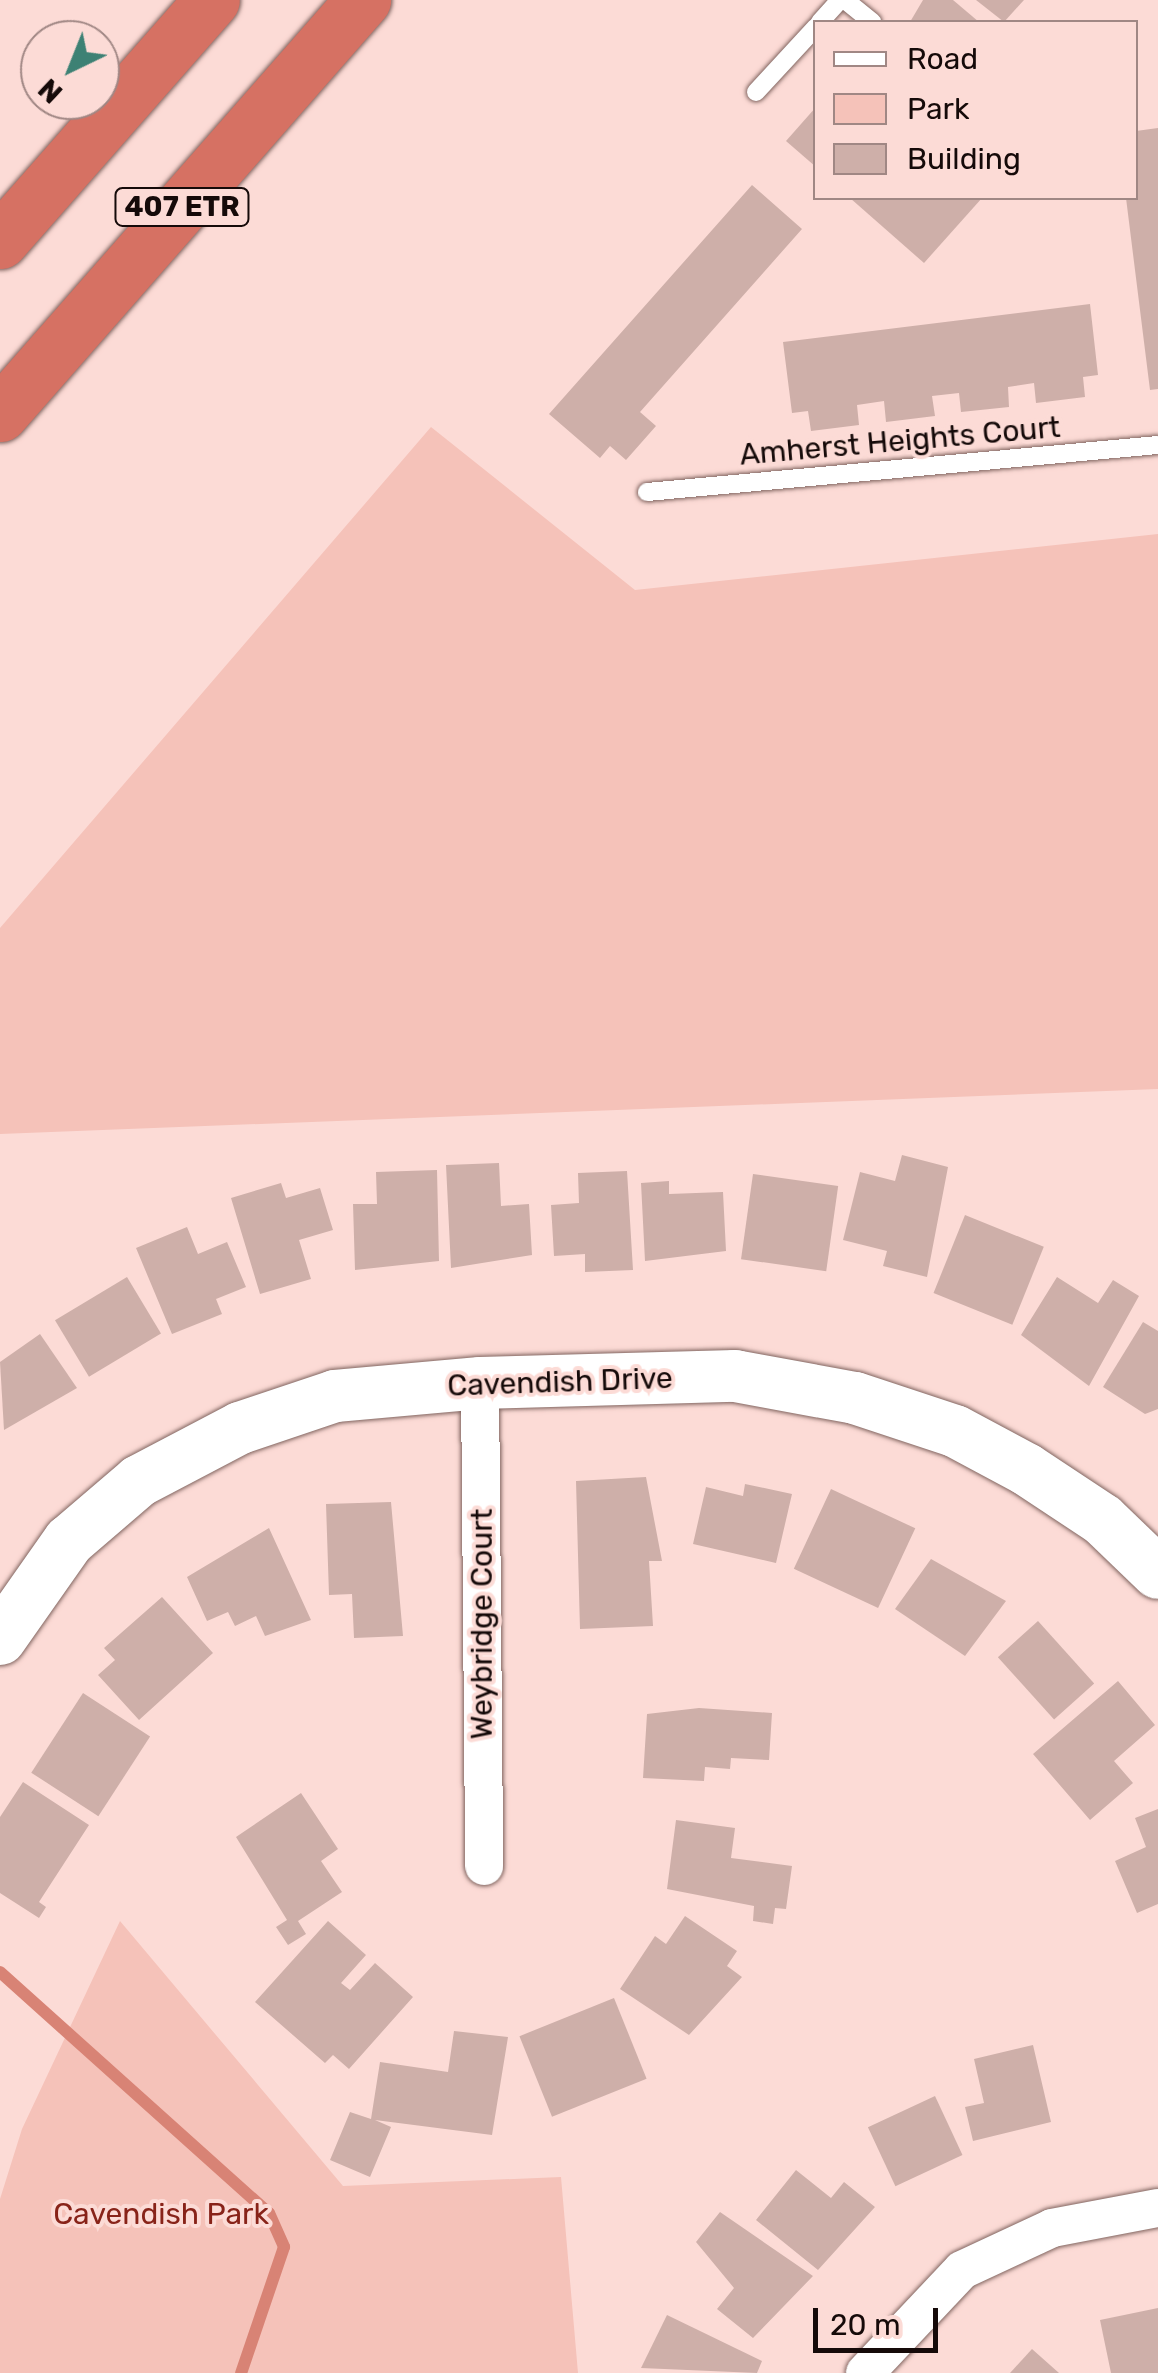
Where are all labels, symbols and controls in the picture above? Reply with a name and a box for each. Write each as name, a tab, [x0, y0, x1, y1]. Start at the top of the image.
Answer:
north arrow	[20, 20, 120, 120]
legend	[813, 20, 1138, 200]
text: Road	[907, 41, 978, 77]
text: N	[32, 72, 69, 110]
text: Park	[907, 91, 969, 127]
text: Building	[907, 141, 1021, 177]
road number: 407 ETR	[112, 184, 252, 230]
street label: Amherst Heights Court	[738, 409, 1062, 473]
street label: Cavendish Drive	[447, 1360, 673, 1404]
street label: Weybridge Court	[464, 1509, 500, 1739]
park label: Cavendish Park	[53, 2196, 269, 2232]
scale bar	[818, 2288, 943, 2350]
text: 20 m	[830, 2307, 901, 2343]

